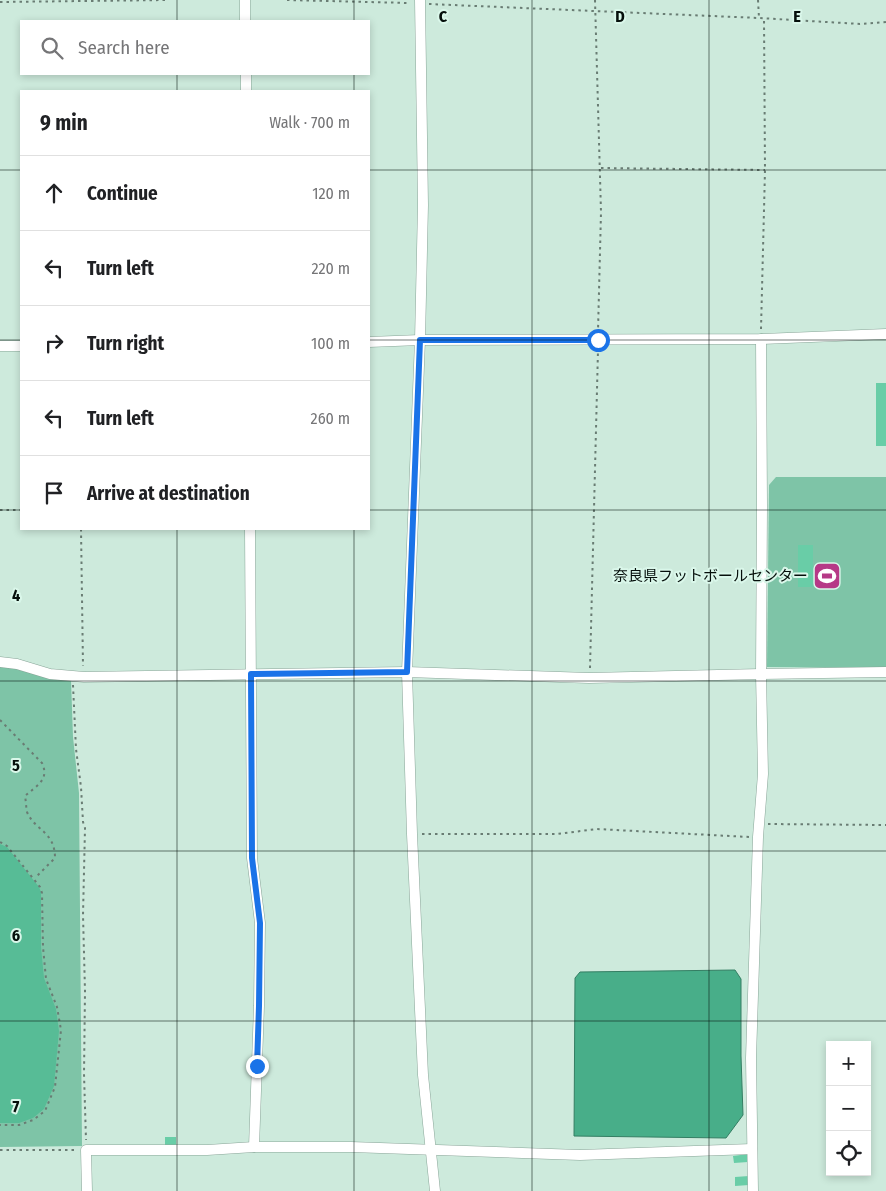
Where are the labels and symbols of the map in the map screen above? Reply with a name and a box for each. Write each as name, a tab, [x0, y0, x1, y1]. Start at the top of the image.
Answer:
text: C	[439, 7, 448, 26]
text: D	[615, 7, 625, 26]
text: E	[793, 7, 801, 26]
route start	[587, 329, 610, 352]
sports icon: 奈良県フットボールセンター	[812, 561, 842, 591]
place label: 奈良県フットボールセンター	[613, 567, 808, 585]
text: 4	[12, 586, 20, 605]
text: 5	[12, 756, 20, 775]
text: 6	[12, 926, 20, 945]
route end	[246, 1055, 269, 1078]
text: 7	[13, 1097, 20, 1116]

